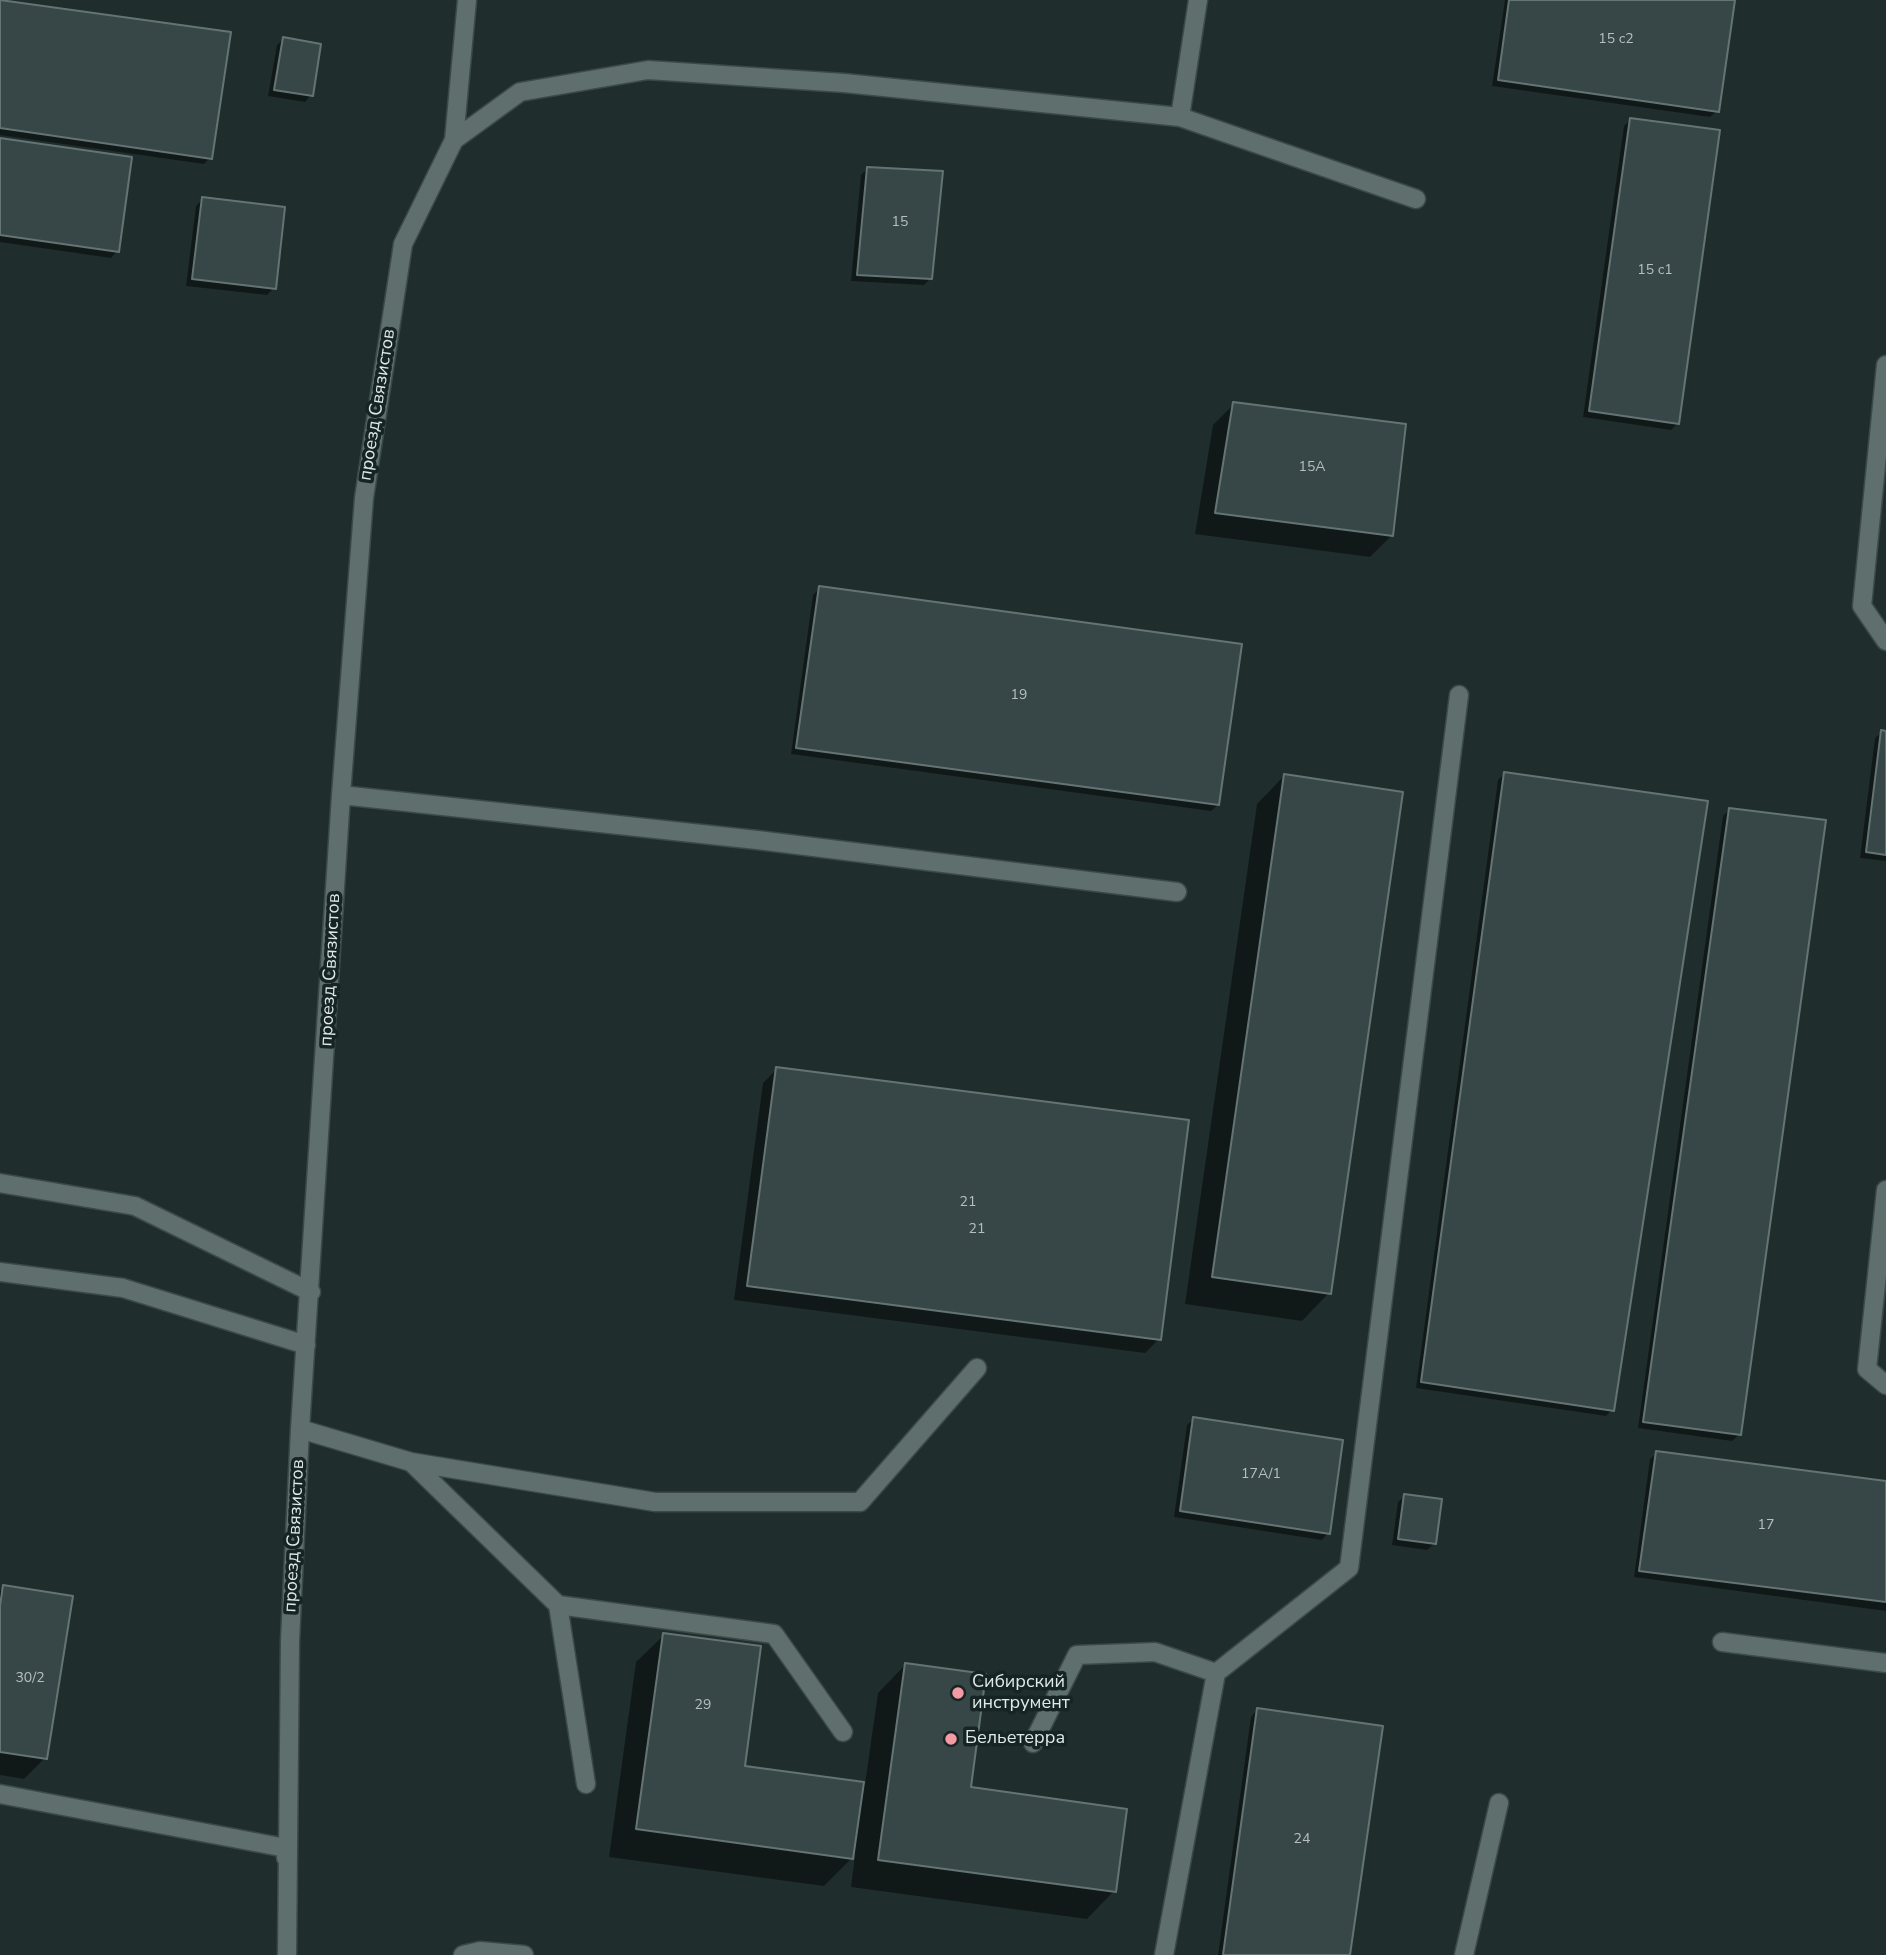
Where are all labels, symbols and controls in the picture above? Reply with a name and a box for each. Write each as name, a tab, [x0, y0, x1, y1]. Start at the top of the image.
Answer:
house number: 15 с2	[1598, 32, 1634, 48]
house number: 15	[892, 215, 908, 231]
house number: 15 с1	[1637, 263, 1673, 279]
street label: проезд Связистов	[355, 328, 401, 482]
house number: 15А	[1298, 460, 1326, 476]
house number: 19	[1011, 688, 1027, 704]
street label: проезд Связистов	[316, 893, 346, 1047]
house number: 21	[960, 1195, 976, 1211]
house number: 21	[969, 1222, 985, 1238]
street label: проезд Связистов	[280, 1459, 310, 1613]
house number: 17А/1	[1241, 1467, 1281, 1483]
house number: 17	[1758, 1518, 1774, 1534]
house number: 30/2	[15, 1671, 45, 1687]
place label: Сибирский инструмент	[972, 1672, 1070, 1714]
marker: Сибирский инструмент	[950, 1685, 966, 1701]
house number: 29	[695, 1698, 711, 1714]
place label: Бельетерра	[965, 1728, 1065, 1750]
marker: Бельетерра	[943, 1731, 959, 1747]
house number: 24	[1294, 1832, 1310, 1848]

